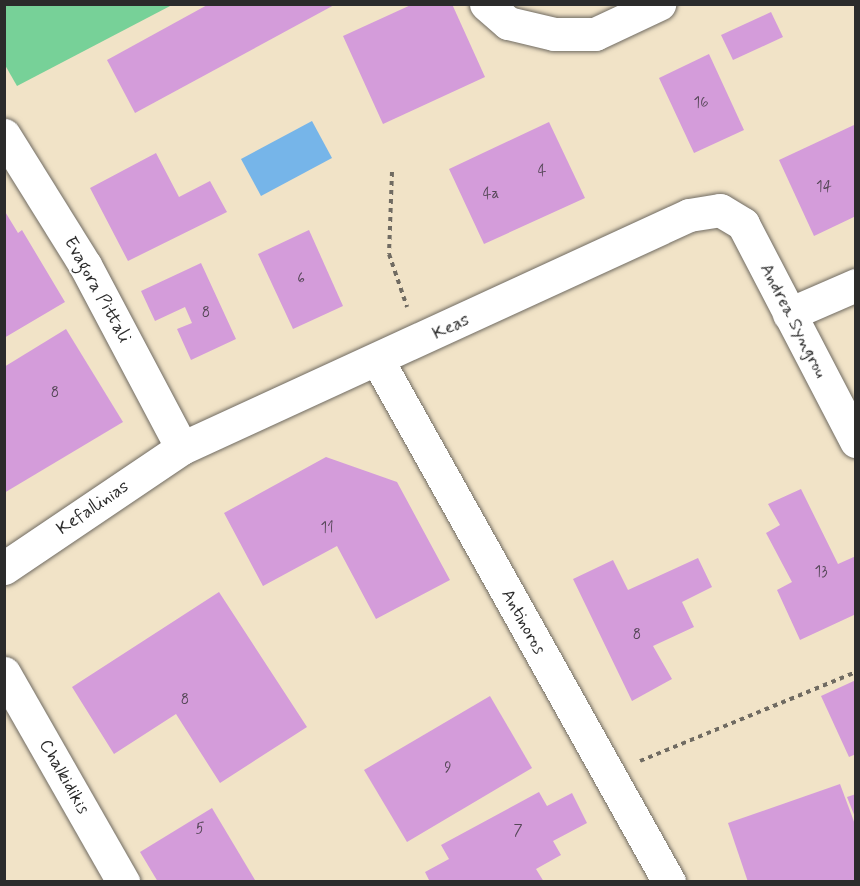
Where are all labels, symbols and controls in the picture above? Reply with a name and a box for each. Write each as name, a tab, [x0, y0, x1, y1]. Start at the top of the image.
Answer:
house number: 16	[694, 95, 708, 113]
house number: 4	[538, 163, 546, 181]
house number: 14	[816, 179, 832, 197]
house number: 4a	[483, 186, 499, 204]
street label: Evagora Pittali	[59, 233, 135, 347]
street label: Andrea Syngrou	[755, 260, 831, 382]
house number: 6	[297, 271, 305, 289]
house number: 8	[202, 305, 210, 323]
street label: Keas	[429, 309, 473, 345]
house number: 8	[51, 385, 59, 403]
street label: Kefallinias	[53, 476, 133, 540]
house number: 11	[320, 520, 334, 538]
house number: 13	[814, 564, 828, 582]
street label: Antinoros	[496, 585, 550, 659]
house number: 8	[633, 627, 641, 645]
house number: 8	[181, 692, 189, 710]
street label: Chalkidikis	[34, 736, 94, 818]
house number: 9	[444, 760, 452, 778]
house number: 5	[196, 821, 204, 839]
house number: 7	[513, 823, 523, 841]

